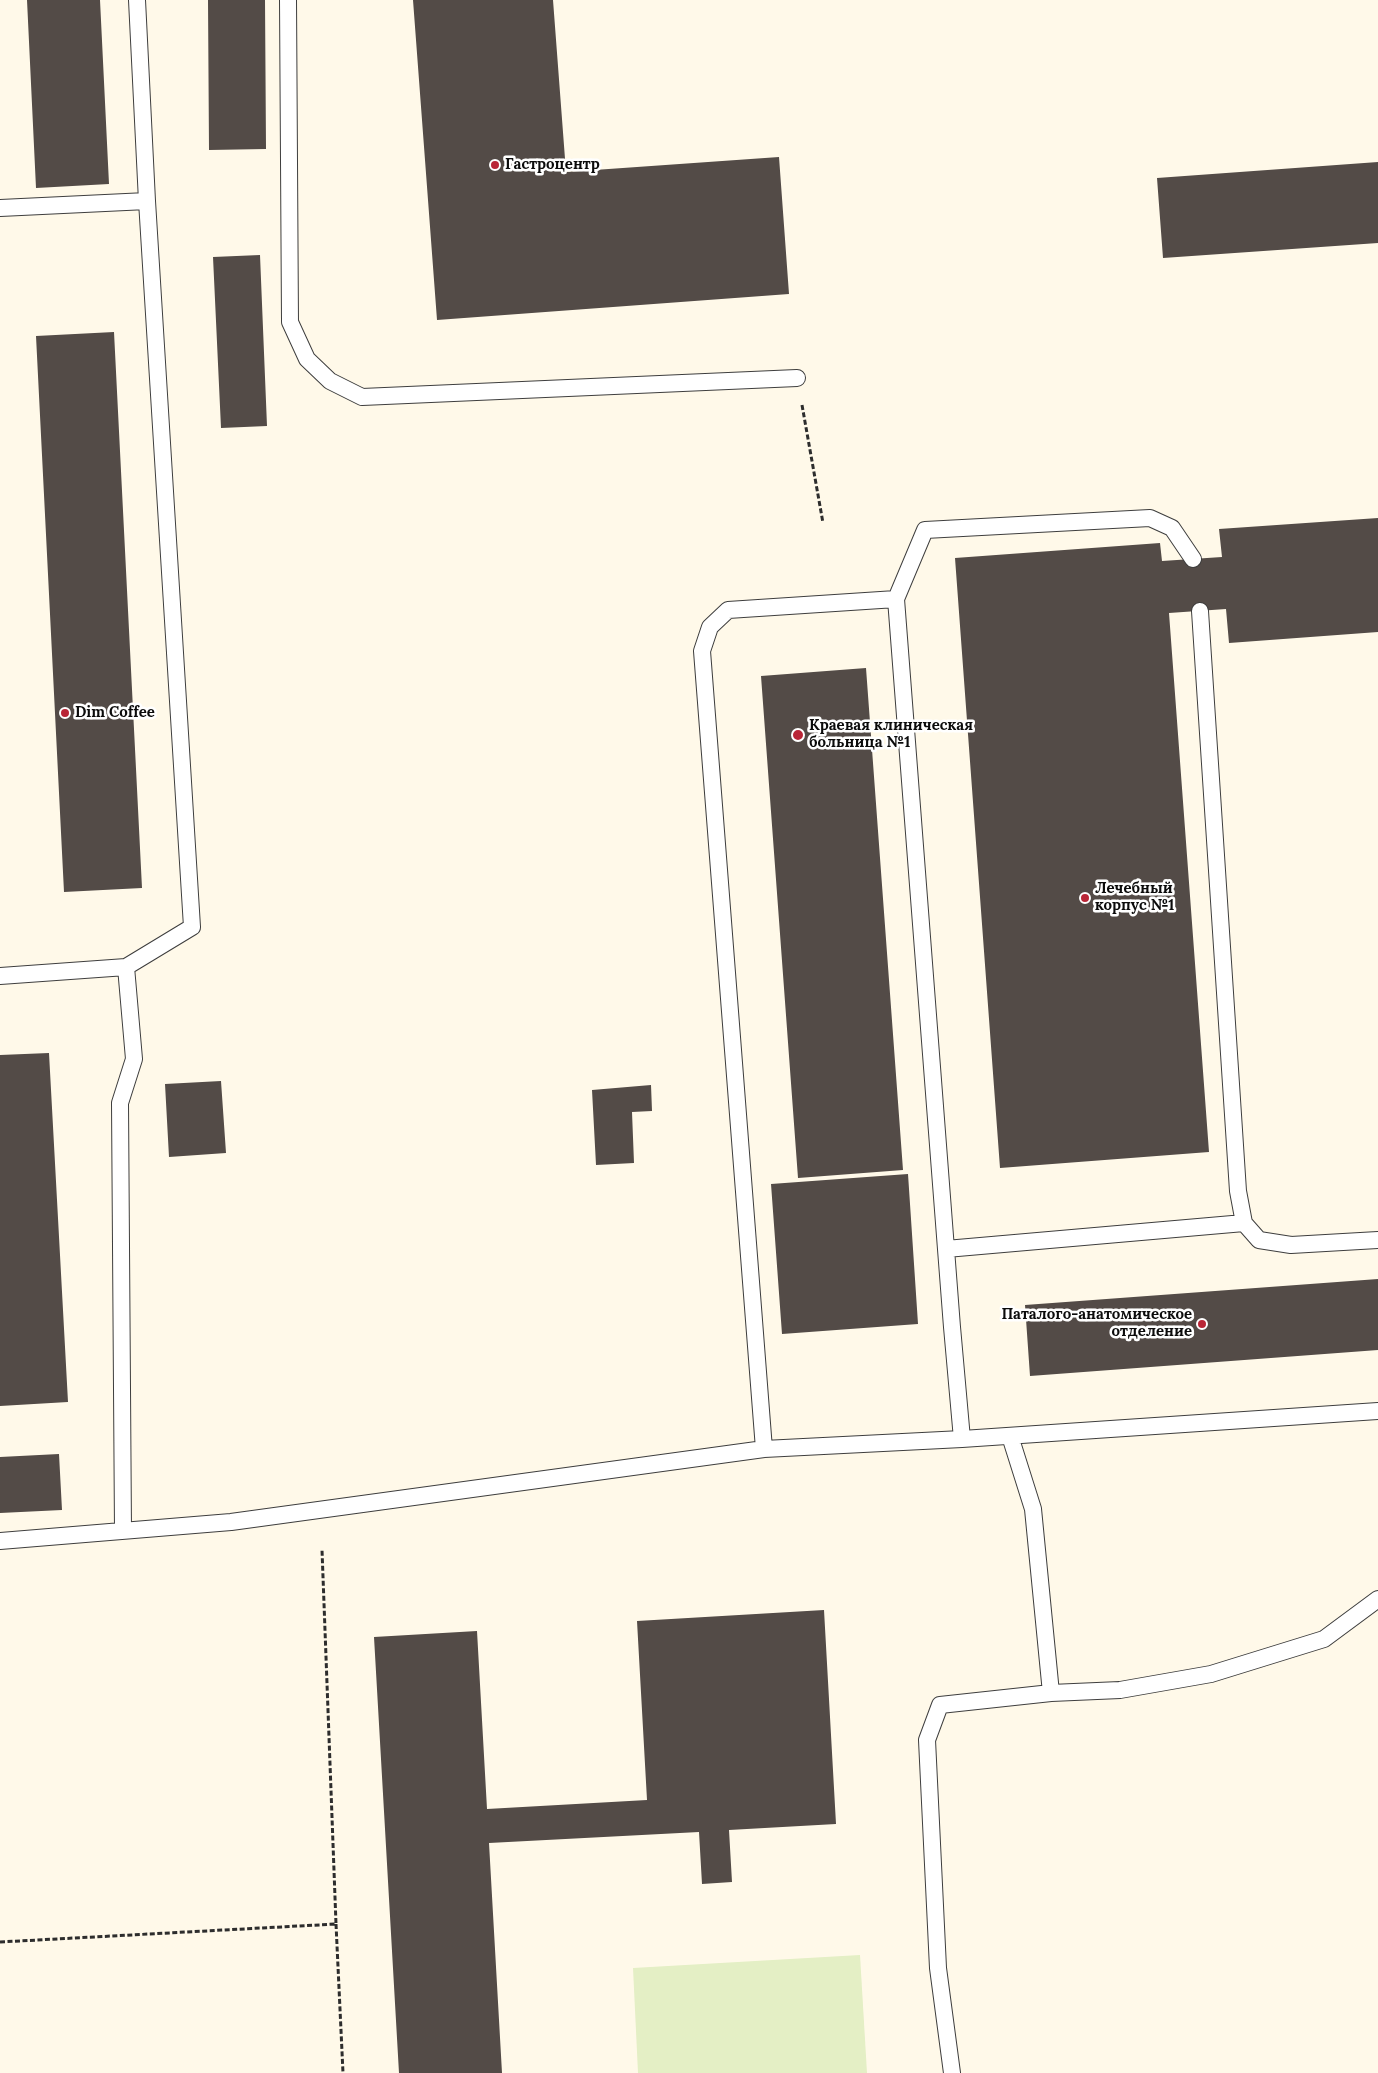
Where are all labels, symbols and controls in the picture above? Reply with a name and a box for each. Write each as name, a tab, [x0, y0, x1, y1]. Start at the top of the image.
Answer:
place label: Гастроцентр	[505, 156, 600, 174]
marker: Гастроцентр	[489, 159, 501, 171]
place label: Dim Coffee	[75, 704, 155, 722]
marker: Dim Coffee	[59, 707, 71, 719]
place label: Краевая клиническая больница №1	[809, 717, 973, 752]
marker: Краевая клиническая больница №1	[791, 728, 805, 742]
place label: Лечебный корпус №1	[1095, 880, 1174, 915]
marker: Лечебный корпус №1	[1079, 892, 1091, 904]
place label: Паталого-анатомическое отделение	[1001, 1306, 1192, 1341]
marker: Паталого-анатомическое отделение	[1196, 1318, 1208, 1330]

